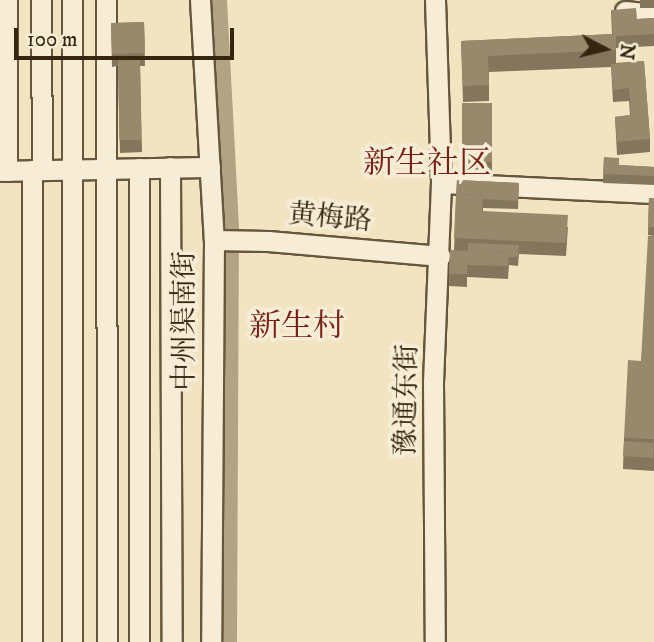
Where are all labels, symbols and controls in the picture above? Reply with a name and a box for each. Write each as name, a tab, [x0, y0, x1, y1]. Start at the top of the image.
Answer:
scale bar	[18, 14, 238, 58]
north arrow	[570, 14, 640, 84]
text: 100 m	[27, 27, 78, 53]
text: N	[614, 42, 639, 61]
district label: 新生社区	[363, 145, 491, 183]
street label: 黄梅路	[287, 198, 373, 238]
street label: 中州渠南街	[168, 251, 202, 391]
district label: 新生村	[249, 308, 345, 346]
street label: 豫通东街	[389, 344, 425, 456]

